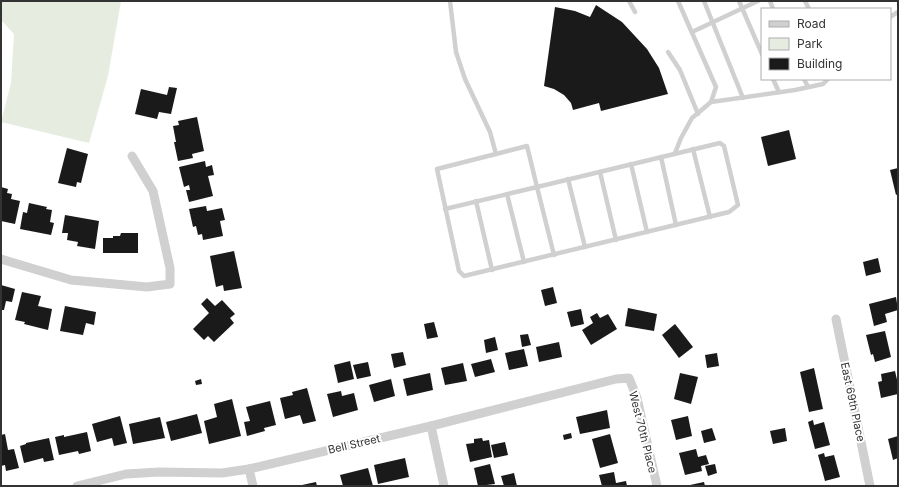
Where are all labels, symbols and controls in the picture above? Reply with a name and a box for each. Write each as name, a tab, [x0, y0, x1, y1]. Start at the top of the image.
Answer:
legend	[761, 8, 891, 80]
text: Road	[797, 16, 826, 31]
text: Park	[797, 36, 823, 51]
text: Building	[797, 56, 842, 71]
street label: East 69th Place	[838, 361, 868, 443]
street label: West 70th Place	[626, 390, 660, 474]
street label: Bell Street	[327, 431, 382, 457]

